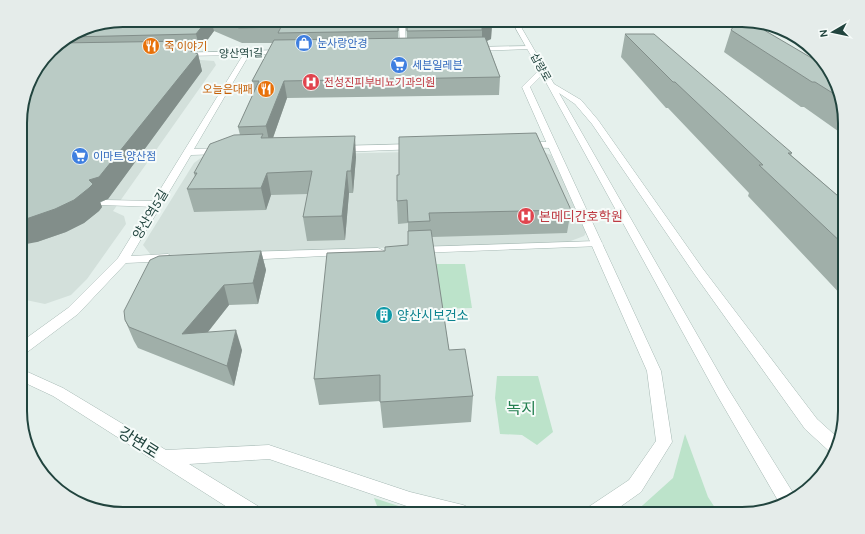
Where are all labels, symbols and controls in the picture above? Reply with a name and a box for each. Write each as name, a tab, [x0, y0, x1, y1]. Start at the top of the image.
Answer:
north arrow	[813, 12, 853, 52]
text: N	[817, 29, 831, 38]
shop icon: 눈사랑안경	[294, 33, 314, 53]
restaurant icon: 죽 이야기	[141, 36, 161, 56]
place label: 눈사랑안경	[317, 37, 368, 50]
place label: 죽 이야기	[164, 40, 207, 53]
street label: 양산역1길	[219, 47, 263, 60]
street label: 삽량로	[528, 51, 554, 84]
supermarket icon: 세븐일레븐	[389, 55, 409, 75]
place label: 세븐일레븐	[412, 59, 463, 72]
hospital icon: 전성진피부비뇨기과의원	[301, 72, 321, 92]
place label: 전성진피부비뇨기과의원	[324, 76, 435, 89]
restaurant icon: 오늘은대패	[256, 79, 276, 99]
place label: 오늘은대패	[202, 83, 253, 96]
supermarket icon: 이마트 양산점	[70, 146, 90, 166]
place label: 이마트 양산점	[93, 150, 156, 163]
street label: 양산역5길	[130, 187, 171, 242]
hospital icon: 본메디간호학원	[516, 206, 536, 226]
place label: 본메디간호학원	[539, 209, 623, 224]
building icon: 양산시보건소	[374, 305, 394, 325]
place label: 양산시보건소	[397, 308, 469, 323]
park label: 녹지	[506, 399, 536, 418]
street label: 강변로	[115, 423, 163, 462]

